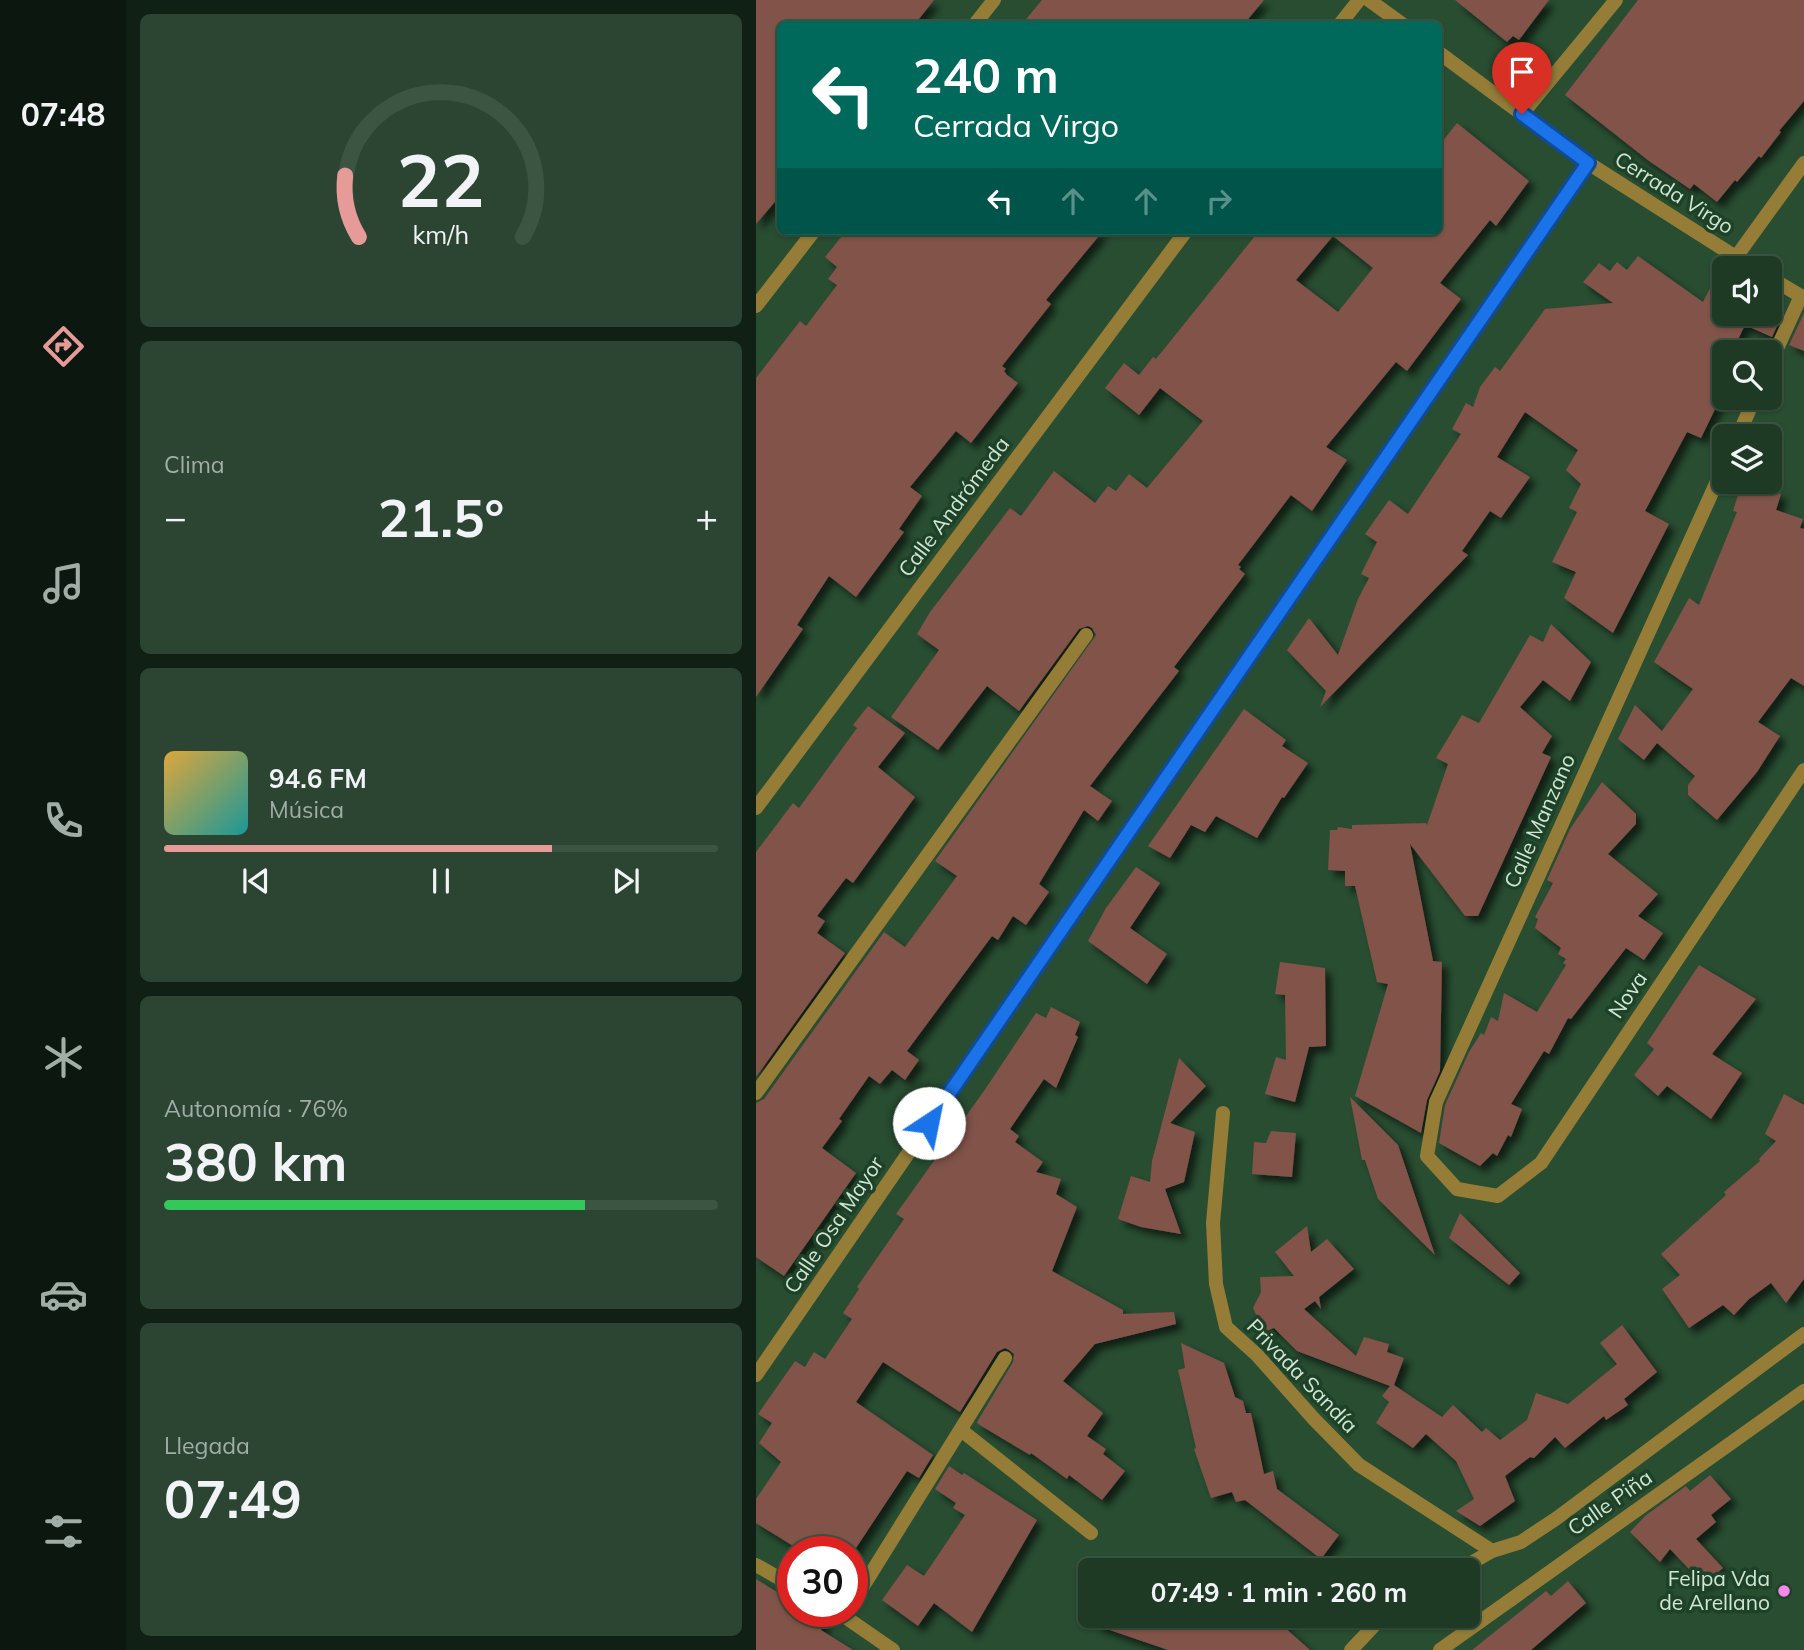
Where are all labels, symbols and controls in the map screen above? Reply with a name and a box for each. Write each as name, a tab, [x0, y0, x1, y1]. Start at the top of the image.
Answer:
pin	[1492, 42, 1552, 114]
text: 240 m	[913, 44, 1059, 105]
icon: left	[798, 49, 889, 140]
icon: arrive	[1503, 53, 1541, 91]
text: 07:48	[21, 94, 105, 134]
text: Cerrada Virgo	[913, 105, 1119, 145]
text: 22	[397, 134, 485, 225]
street label: Cerrada Virgo	[1610, 145, 1739, 239]
icon: left	[981, 182, 1019, 220]
icon: ahead	[1054, 182, 1092, 220]
icon: ahead	[1127, 182, 1165, 220]
icon: right	[1200, 182, 1238, 220]
text: km/h	[413, 218, 469, 249]
map controls	[1712, 256, 1782, 494]
button: sound	[1712, 256, 1782, 326]
icon: directions	[39, 322, 88, 371]
button: search	[1712, 340, 1782, 410]
button: layers	[1712, 424, 1782, 494]
street label: Calle Andrómeda	[892, 431, 1014, 581]
text: Clima	[164, 450, 225, 479]
text: 21.5°	[378, 485, 504, 550]
text: −	[164, 493, 187, 541]
text: +	[695, 493, 718, 541]
icon: music	[39, 559, 88, 608]
street label: Calle Manzano	[1498, 749, 1580, 892]
text: 94.6 FM	[269, 762, 367, 795]
text: Música	[269, 795, 344, 824]
icon: phone	[39, 796, 88, 845]
icon: previous	[237, 862, 275, 900]
icon: pause	[422, 862, 460, 900]
icon: next	[607, 862, 645, 900]
street label: Nova	[1602, 966, 1652, 1023]
icon: climate	[39, 1033, 88, 1082]
position arrow	[892, 1086, 966, 1160]
text: Autonomía · 76%	[164, 1094, 348, 1123]
text: 380 km	[164, 1129, 347, 1194]
street label: Calle Osa Mayor	[778, 1151, 889, 1298]
icon: car	[39, 1270, 88, 1319]
street label: Privada Sandía	[1242, 1313, 1364, 1438]
text: Llegada	[164, 1431, 250, 1460]
street label: Calle Piña	[1562, 1464, 1657, 1541]
text: 07:49	[164, 1466, 302, 1531]
icon: filters	[39, 1507, 88, 1556]
speed limit sign: 30	[777, 1536, 868, 1627]
place label: Felipa Vda de Arellano	[1659, 1565, 1770, 1615]
text: 07:49 · 1 min · 260 m	[1151, 1576, 1407, 1609]
marker: Felipa Vda de Arellano	[1776, 1583, 1792, 1599]

